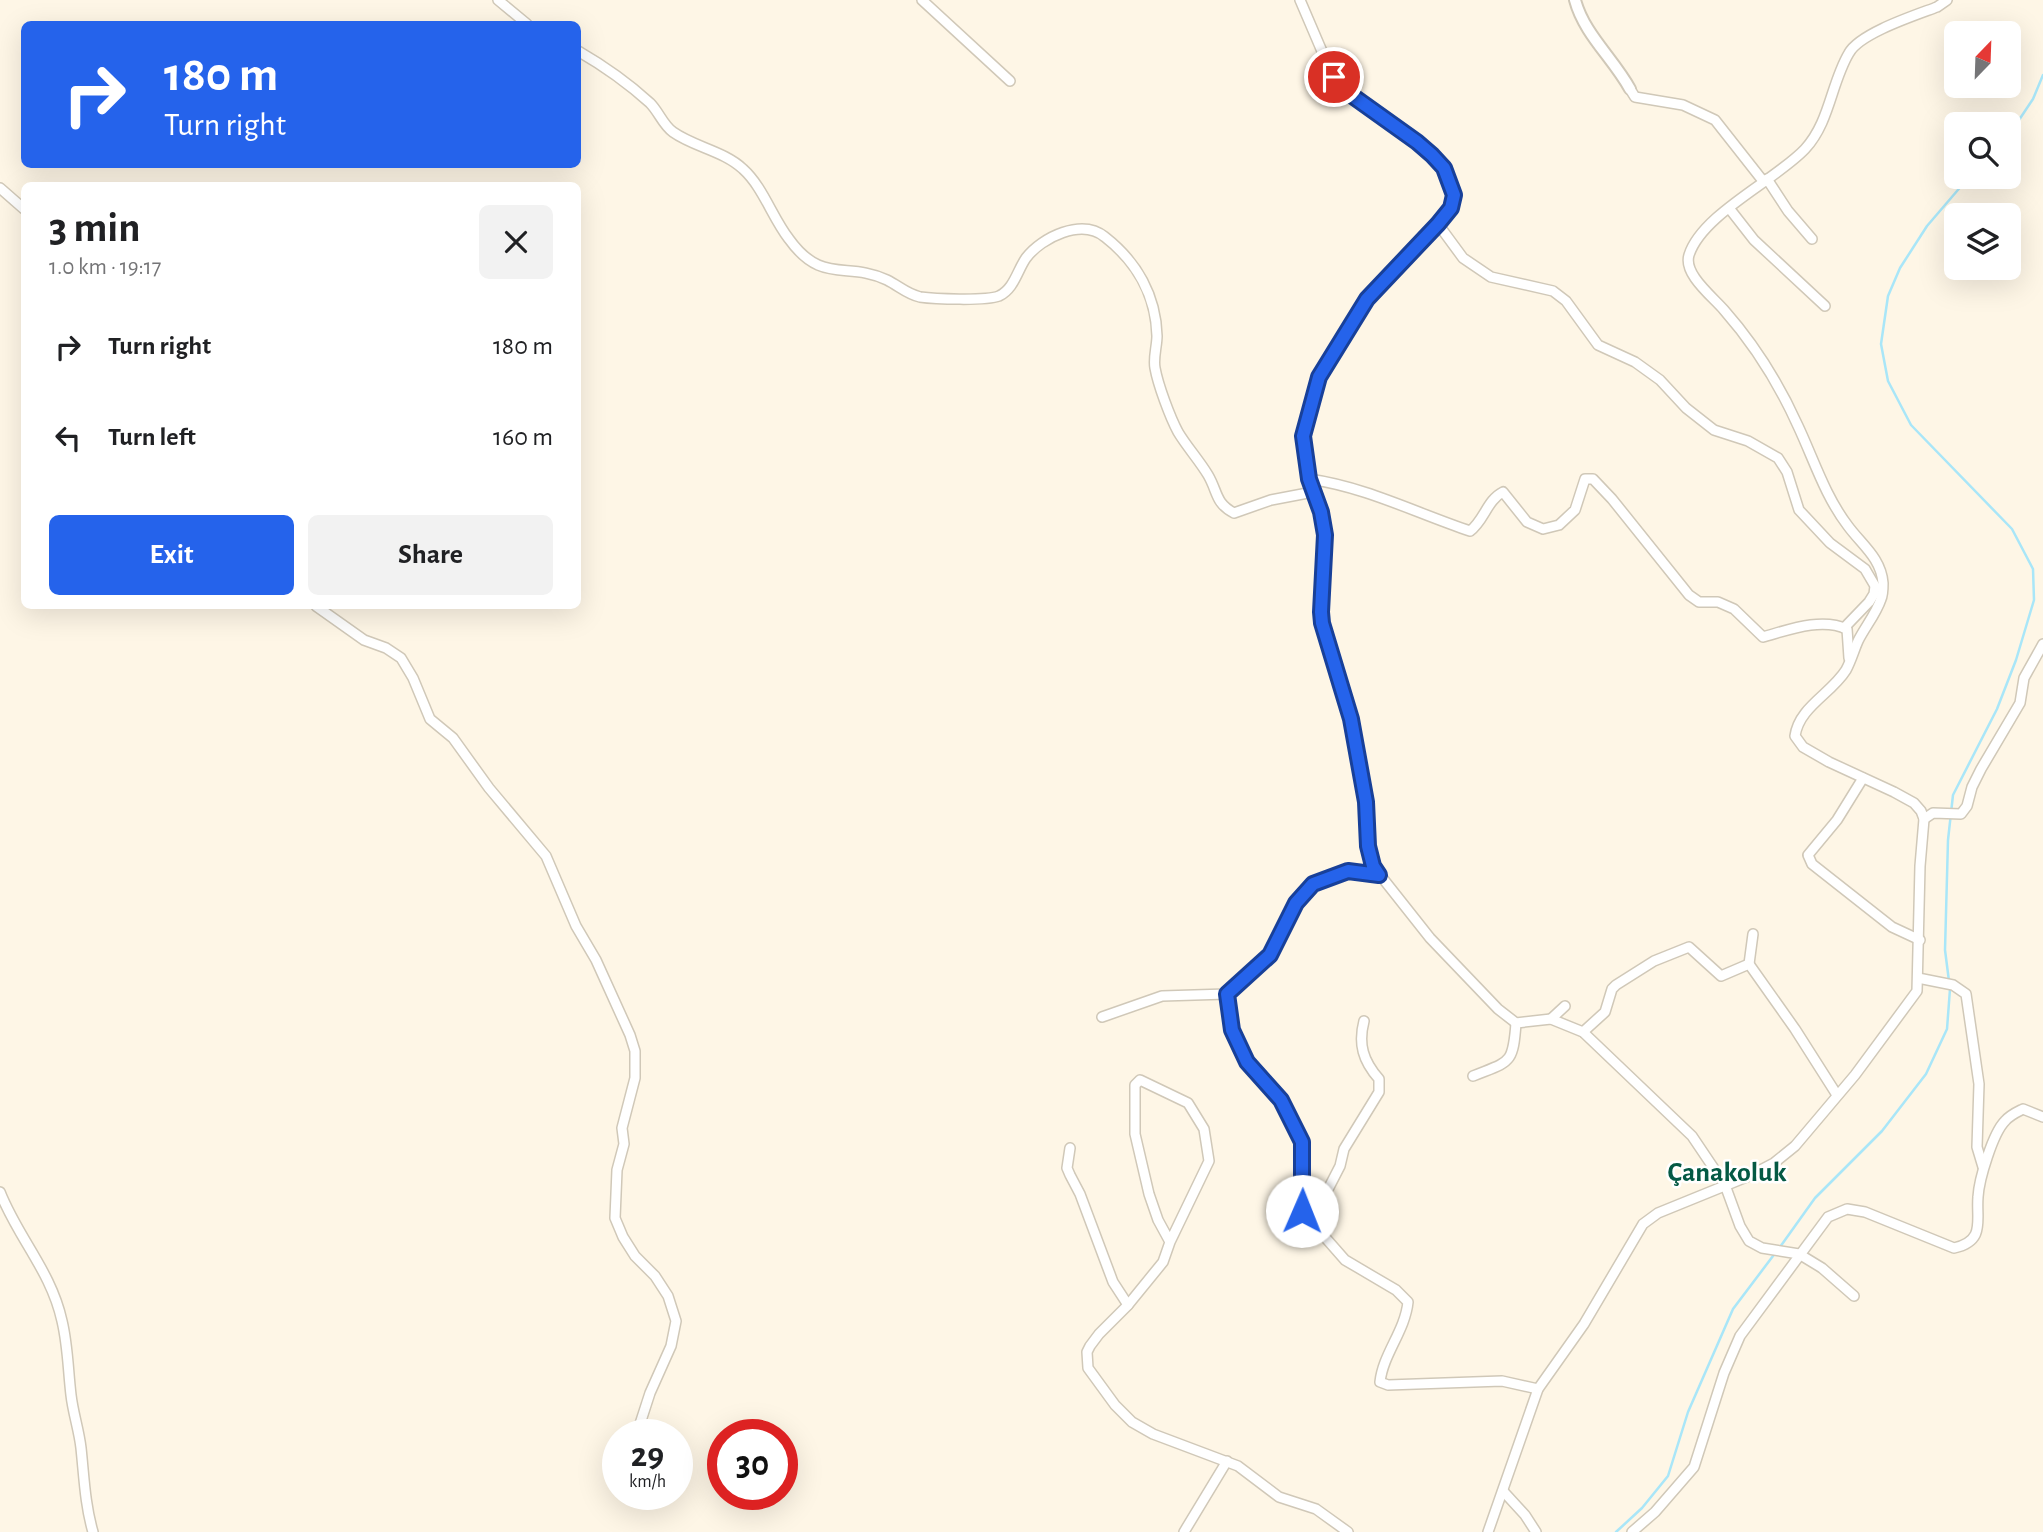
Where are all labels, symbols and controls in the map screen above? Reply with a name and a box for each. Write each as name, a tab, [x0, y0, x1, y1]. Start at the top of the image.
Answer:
north arrow	[1944, 21, 2021, 98]
map controls	[1944, 21, 2021, 280]
pin	[1304, 47, 1364, 107]
icon: right	[49, 49, 140, 140]
text: 180 m	[164, 51, 278, 100]
icon: arrive	[1315, 58, 1353, 96]
text: Turn right	[164, 109, 286, 141]
button: search	[1944, 112, 2021, 189]
button: layers	[1944, 203, 2021, 280]
button: close	[479, 205, 553, 279]
text: 3 min	[49, 207, 141, 249]
text: 1.0 km · 19:17	[49, 256, 161, 279]
icon: right	[49, 328, 87, 366]
text: Turn right	[108, 333, 211, 359]
text: 180 m	[493, 333, 553, 359]
icon: left	[49, 419, 87, 457]
text: Turn left	[108, 424, 196, 450]
text: 160 m	[493, 424, 553, 450]
button: Exit	[49, 515, 294, 595]
button: Share	[308, 515, 553, 595]
district label: Çanakoluk	[1667, 1159, 1787, 1187]
position arrow	[1265, 1174, 1339, 1248]
speed limit sign: 30	[707, 1419, 798, 1510]
text: 29	[631, 1438, 664, 1473]
text: km/h	[629, 1473, 666, 1491]

